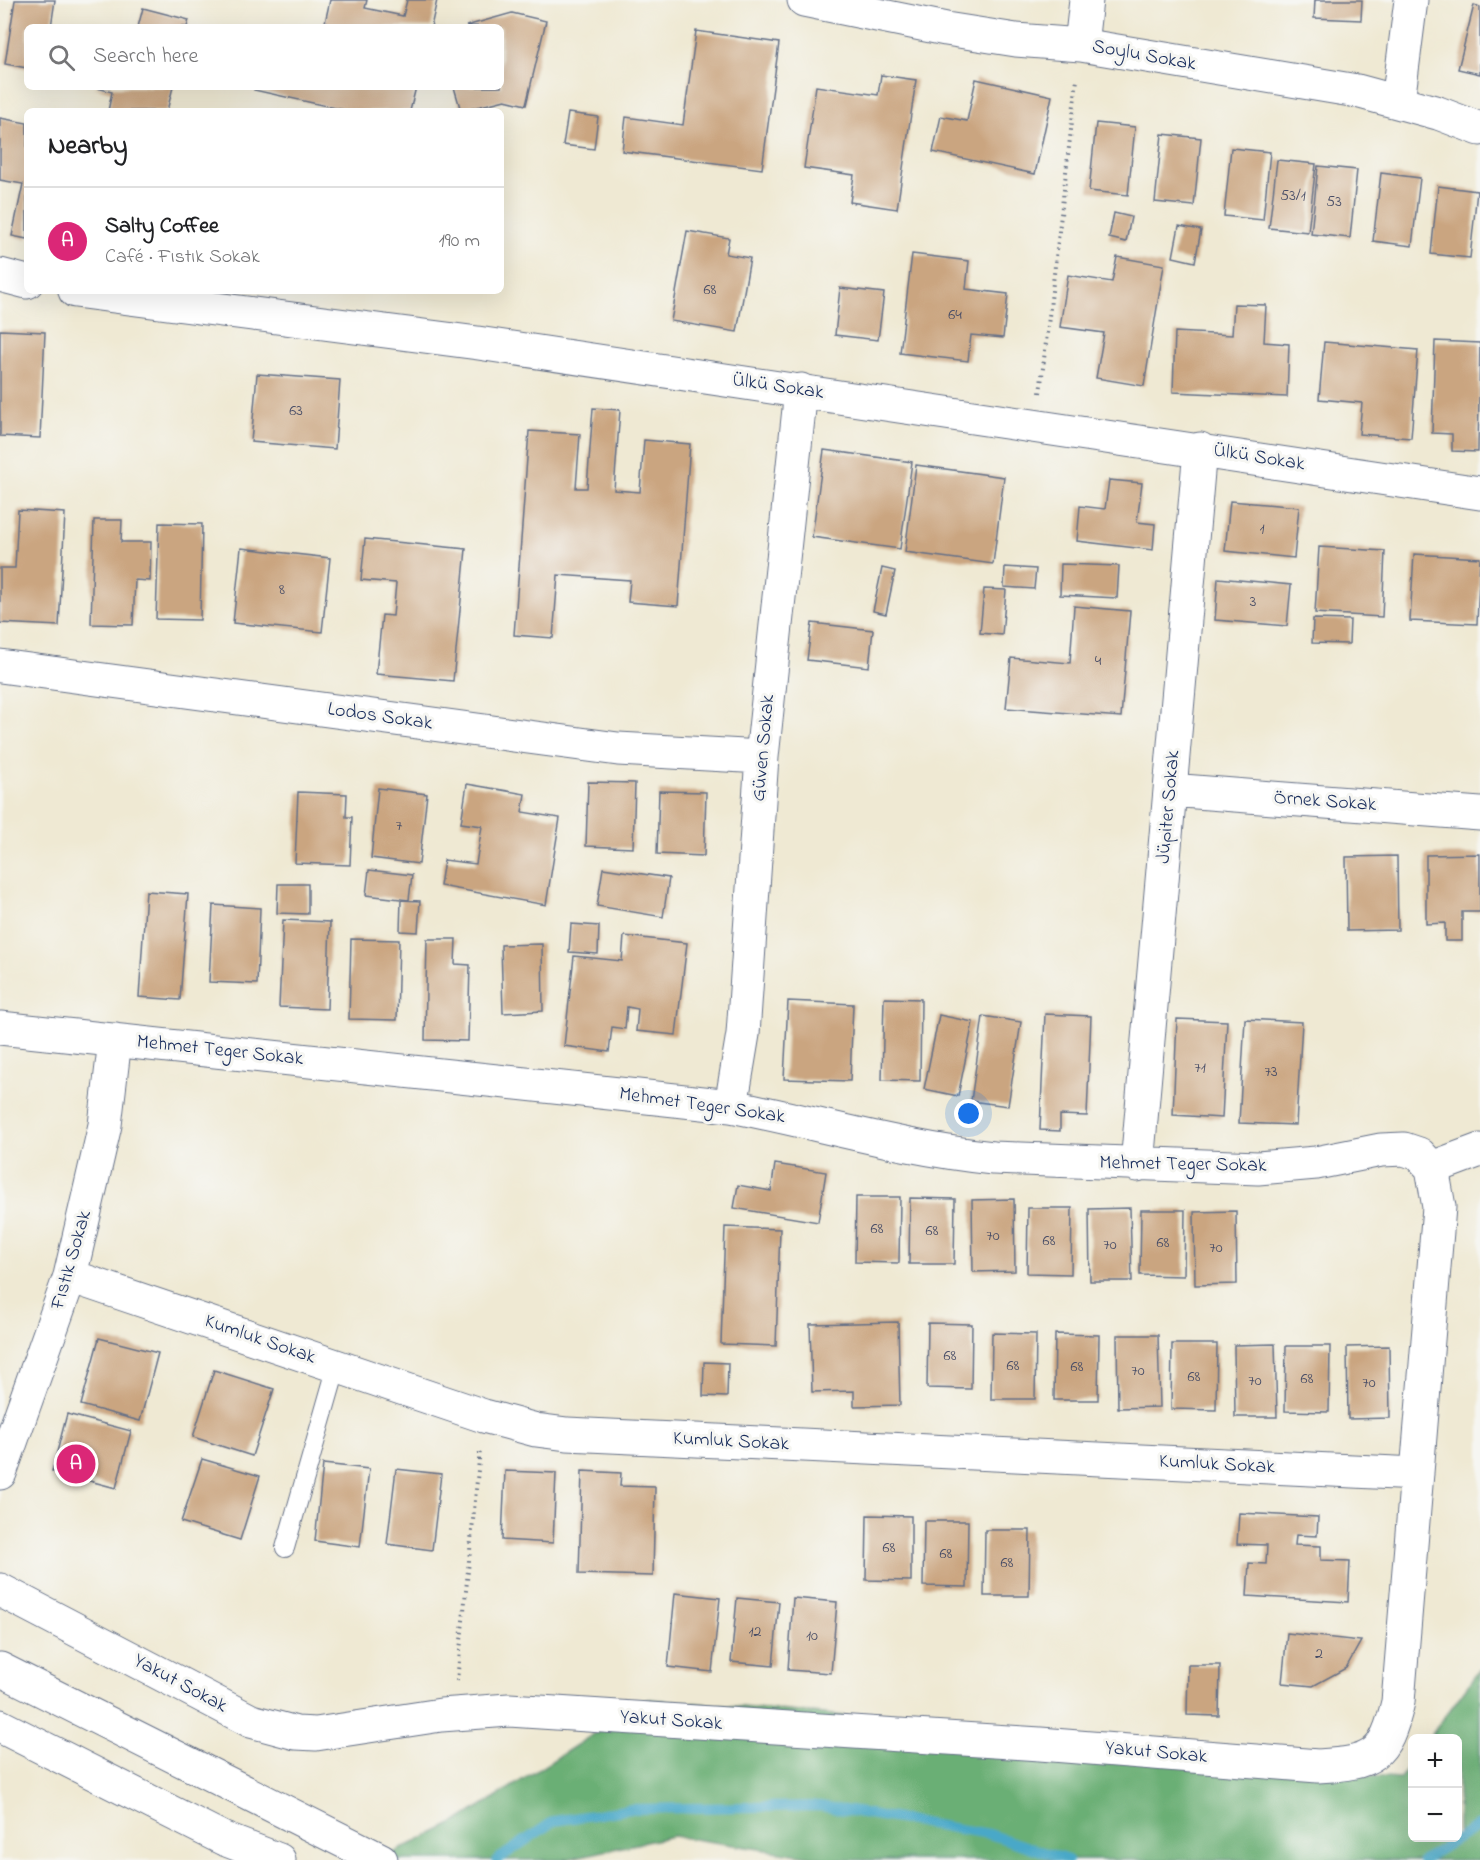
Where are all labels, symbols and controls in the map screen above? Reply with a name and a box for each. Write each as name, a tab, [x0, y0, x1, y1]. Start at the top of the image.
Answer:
search box	[24, 24, 504, 90]
street label: Soylu Sokak	[1090, 33, 1198, 79]
icon: search	[45, 41, 78, 74]
text: Search here	[93, 41, 198, 73]
text: Nearby	[48, 128, 127, 166]
house number: 53/1	[1280, 184, 1306, 208]
house number: 53	[1326, 190, 1342, 214]
text: Salty Coffee	[105, 211, 219, 243]
text: A	[61, 227, 74, 256]
text: 190 m	[438, 227, 480, 256]
text: Café · Fıstık Sokak	[105, 243, 260, 272]
house number: 68	[703, 278, 717, 302]
house number: 64	[948, 303, 962, 327]
street label: Ülkü Sokak	[730, 366, 826, 408]
house number: 63	[289, 399, 303, 423]
street label: Ülkü Sokak	[1211, 436, 1307, 480]
house number: 1	[1259, 517, 1265, 541]
house number: 8	[279, 578, 285, 602]
house number: 3	[1250, 590, 1256, 614]
house number: 4	[1095, 649, 1102, 673]
street label: Güven Sokak	[745, 693, 783, 803]
street label: Lodos Sokak	[326, 695, 435, 739]
street label: Jüpiter Sokak	[1150, 749, 1188, 865]
street label: Örnek Sokak	[1273, 784, 1378, 820]
house number: 7	[396, 814, 403, 838]
street label: Mehmet Teger Sokak	[135, 1028, 305, 1075]
house number: 71	[1194, 1056, 1206, 1080]
house number: 73	[1264, 1060, 1278, 1084]
street label: Mehmet Teger Sokak	[617, 1080, 787, 1133]
your location	[954, 1099, 983, 1128]
street label: Mehmet Teger Sokak	[1099, 1149, 1267, 1182]
street label: Fıstık Sokak	[44, 1207, 100, 1314]
house number: 68	[870, 1217, 884, 1241]
house number: 68	[925, 1219, 939, 1243]
house number: 70	[986, 1224, 1000, 1248]
house number: 68	[1042, 1229, 1056, 1253]
house number: 68	[1156, 1231, 1170, 1255]
house number: 70	[1103, 1233, 1117, 1257]
house number: 70	[1209, 1236, 1223, 1260]
street label: Kumluk Sokak	[200, 1307, 320, 1373]
house number: 68	[943, 1344, 957, 1368]
house number: 68	[1006, 1354, 1020, 1378]
house number: 68	[1070, 1355, 1084, 1379]
house number: 70	[1131, 1359, 1145, 1383]
house number: 68	[1187, 1365, 1201, 1389]
house number: 68	[1300, 1367, 1314, 1391]
house number: 70	[1248, 1369, 1262, 1393]
house number: 70	[1362, 1371, 1376, 1395]
street label: Kumluk Sokak	[672, 1424, 790, 1460]
pin: A	[56, 1442, 96, 1486]
street label: Kumluk Sokak	[1158, 1447, 1276, 1483]
house number: 68	[882, 1536, 896, 1560]
house number: 68	[939, 1542, 953, 1566]
house number: 68	[1000, 1551, 1014, 1575]
house number: 12	[748, 1620, 762, 1644]
house number: 10	[806, 1624, 818, 1648]
house number: 2	[1315, 1642, 1323, 1666]
street label: Yakut Sokak	[128, 1647, 232, 1721]
street label: Yakut Sokak	[619, 1703, 724, 1739]
street label: Yakut Sokak	[1104, 1734, 1209, 1772]
map controls	[1408, 1734, 1462, 1842]
button: +	[1408, 1734, 1462, 1788]
button: −	[1408, 1788, 1462, 1842]

